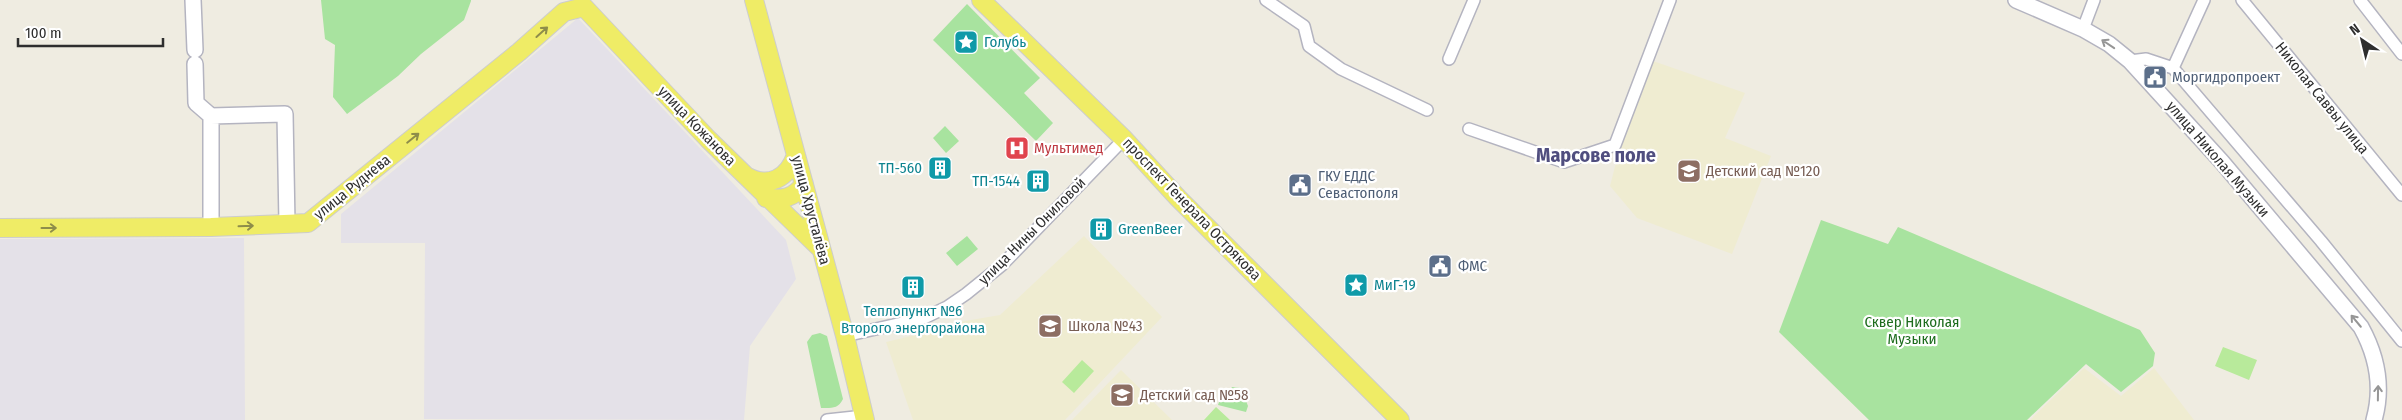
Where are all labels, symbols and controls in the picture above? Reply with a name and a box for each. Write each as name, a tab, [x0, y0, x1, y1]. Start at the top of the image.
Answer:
scale bar	[18, 15, 162, 47]
north arrow	[2337, 15, 2387, 65]
text: N	[2347, 20, 2363, 39]
text: 100 m	[25, 24, 62, 42]
one-way arrow	[535, 26, 548, 38]
place icon: Голубь	[953, 29, 979, 55]
place label: Голубь	[984, 33, 1026, 51]
street label: Николая Саввы улица	[2271, 38, 2373, 158]
one-way arrow	[2101, 39, 2115, 49]
public building icon: Моргидропроект	[2142, 64, 2168, 90]
place label: Моргидропроект	[2172, 68, 2281, 86]
street label: улица Кожанова	[654, 82, 740, 170]
street label: улица Николая Музыки	[2163, 97, 2273, 221]
one-way arrow	[407, 132, 420, 143]
street label: проспект Генерала Острякова	[1119, 134, 1265, 284]
hospital icon: Мультимед	[1004, 135, 1030, 161]
place label: Мультимед	[1034, 139, 1103, 157]
district label: Марсове поле	[1536, 143, 1656, 167]
street label: улица Руднева	[310, 151, 394, 223]
street label: улица Хрусталёва	[788, 153, 834, 267]
building icon: ТП-560	[927, 155, 953, 181]
school or university icon: Детский сад №120	[1676, 158, 1702, 184]
place label: ТП-560	[878, 159, 922, 177]
place label: Детский сад №120	[1705, 162, 1820, 180]
place label: ГКУ ЕДДС Севастополя	[1318, 167, 1398, 202]
building icon: ТП-1544	[1025, 168, 1051, 194]
place label: ТП-1544	[972, 172, 1020, 190]
public building icon: ГКУ ЕДДС Севастополя	[1287, 172, 1313, 198]
street label: улица Нины Ониловой	[975, 174, 1089, 288]
building icon: GreenBeer	[1088, 216, 1114, 242]
place label: GreenBeer	[1118, 220, 1183, 238]
one-way arrow	[238, 221, 254, 231]
one-way arrow	[40, 223, 56, 233]
public building icon: ФМС	[1427, 253, 1453, 279]
place label: ФМС	[1458, 257, 1487, 275]
place icon: МиГ-19	[1343, 272, 1369, 298]
building icon: Теплопункт №6 Второго энергорайона	[900, 274, 926, 300]
place label: МиГ-19	[1374, 276, 1416, 294]
place label: Теплопункт №6 Второго энергорайона	[841, 302, 985, 337]
school or university icon: Школа №43	[1037, 313, 1063, 339]
park label: Сквер Николая Музыки	[1864, 313, 1960, 348]
one-way arrow	[2350, 315, 2362, 328]
place label: Школа №43	[1068, 317, 1143, 335]
school or university icon: Детский сад №58	[1109, 382, 1135, 408]
one-way arrow	[2373, 385, 2383, 402]
place label: Детский сад №58	[1139, 386, 1248, 404]

